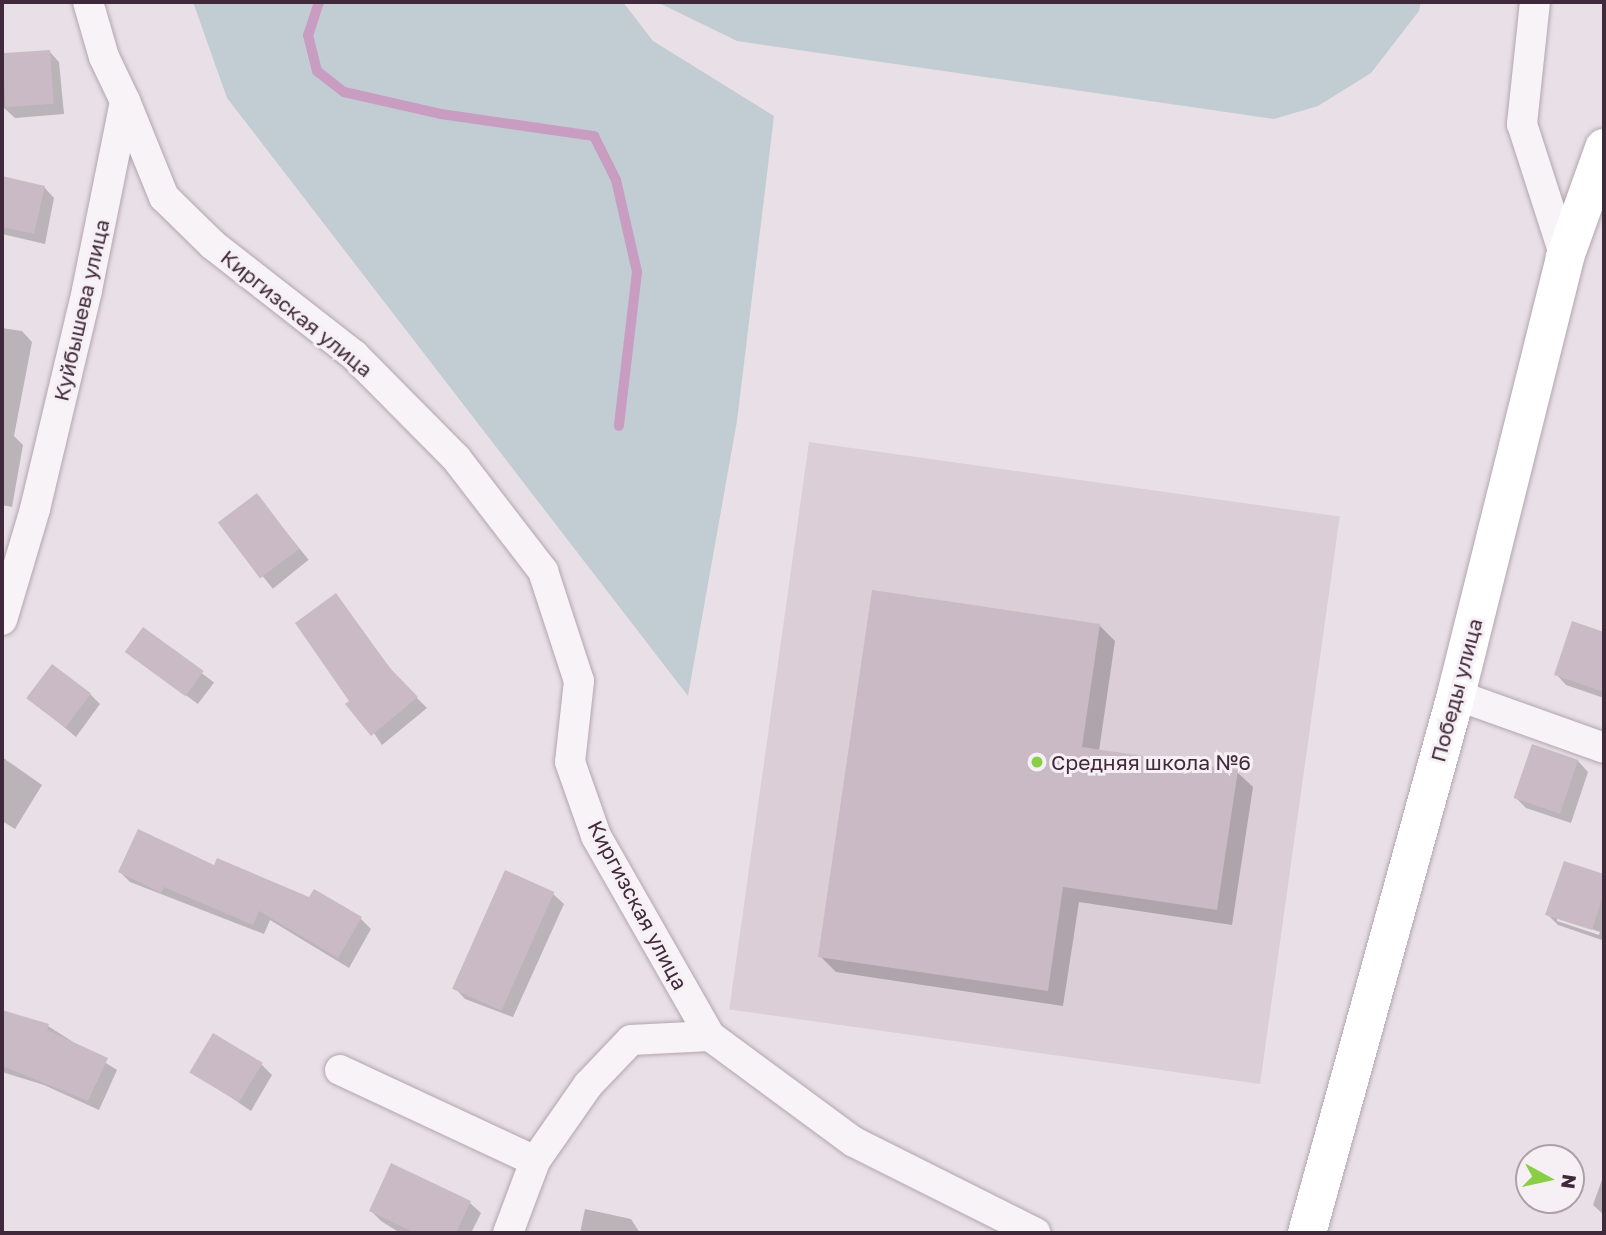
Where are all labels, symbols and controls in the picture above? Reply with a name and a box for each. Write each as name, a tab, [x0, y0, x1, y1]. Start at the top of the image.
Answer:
street label: Куйбышева улица	[48, 217, 114, 403]
street label: Киргизская улица	[216, 244, 378, 382]
street label: Победы улица	[1425, 615, 1487, 765]
place label: Средняя школа №6	[1051, 749, 1251, 775]
marker: Средняя школа №6	[1029, 754, 1045, 770]
street label: Киргизская улица	[583, 816, 693, 994]
north arrow	[1515, 1144, 1585, 1214]
text: N	[1557, 1173, 1582, 1190]

